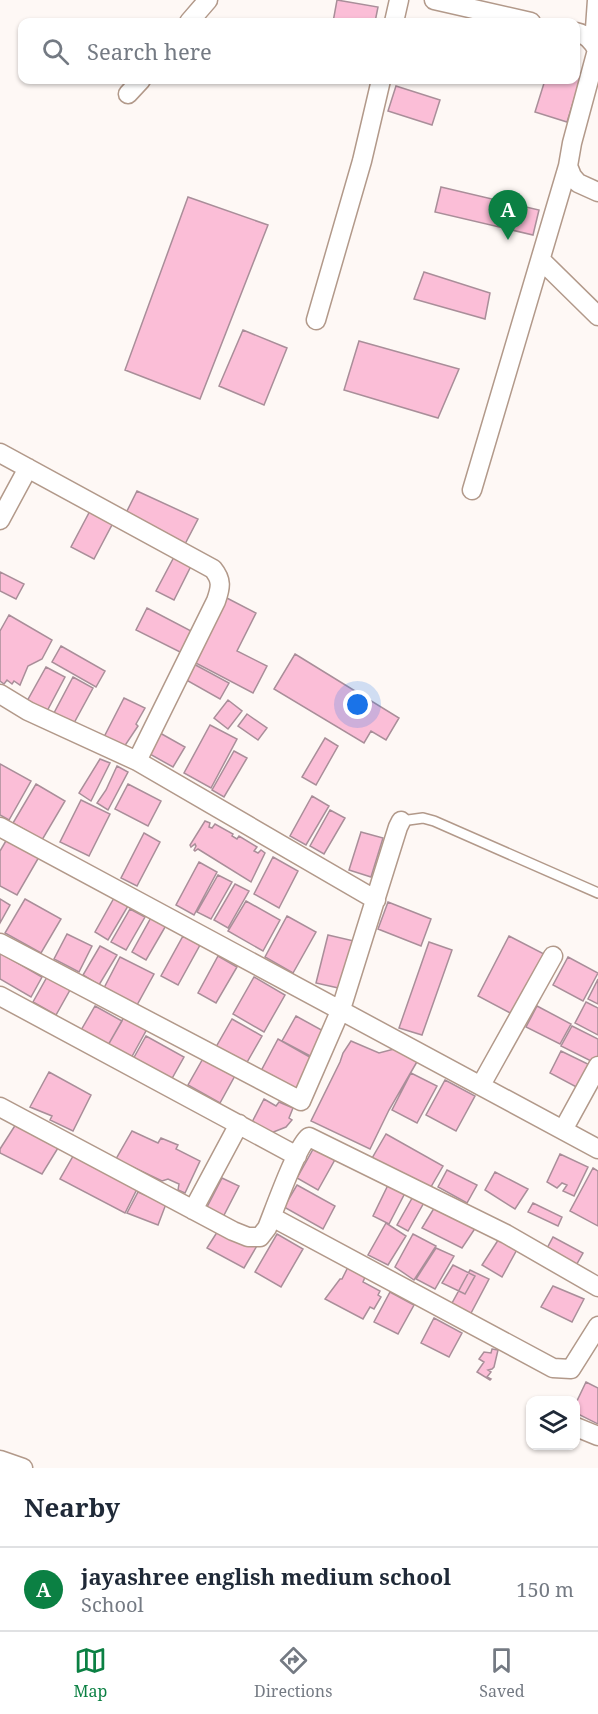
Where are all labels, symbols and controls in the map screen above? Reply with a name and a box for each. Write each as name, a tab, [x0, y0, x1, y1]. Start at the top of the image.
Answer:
search box	[18, 18, 580, 84]
icon: search	[39, 35, 72, 68]
text: Search here	[87, 36, 212, 66]
pin: A	[488, 190, 528, 240]
your location	[343, 690, 372, 719]
map controls	[526, 1396, 580, 1450]
button: layers	[526, 1396, 580, 1450]
text: Nearby	[24, 1489, 120, 1525]
text: jayashree english medium school	[81, 1561, 451, 1591]
text: A	[36, 1576, 51, 1603]
text: 150 m	[516, 1576, 574, 1603]
text: School	[81, 1591, 144, 1618]
tab: Map	[73, 1644, 107, 1702]
tab: Directions	[254, 1644, 332, 1702]
tab: Saved	[479, 1644, 525, 1702]

